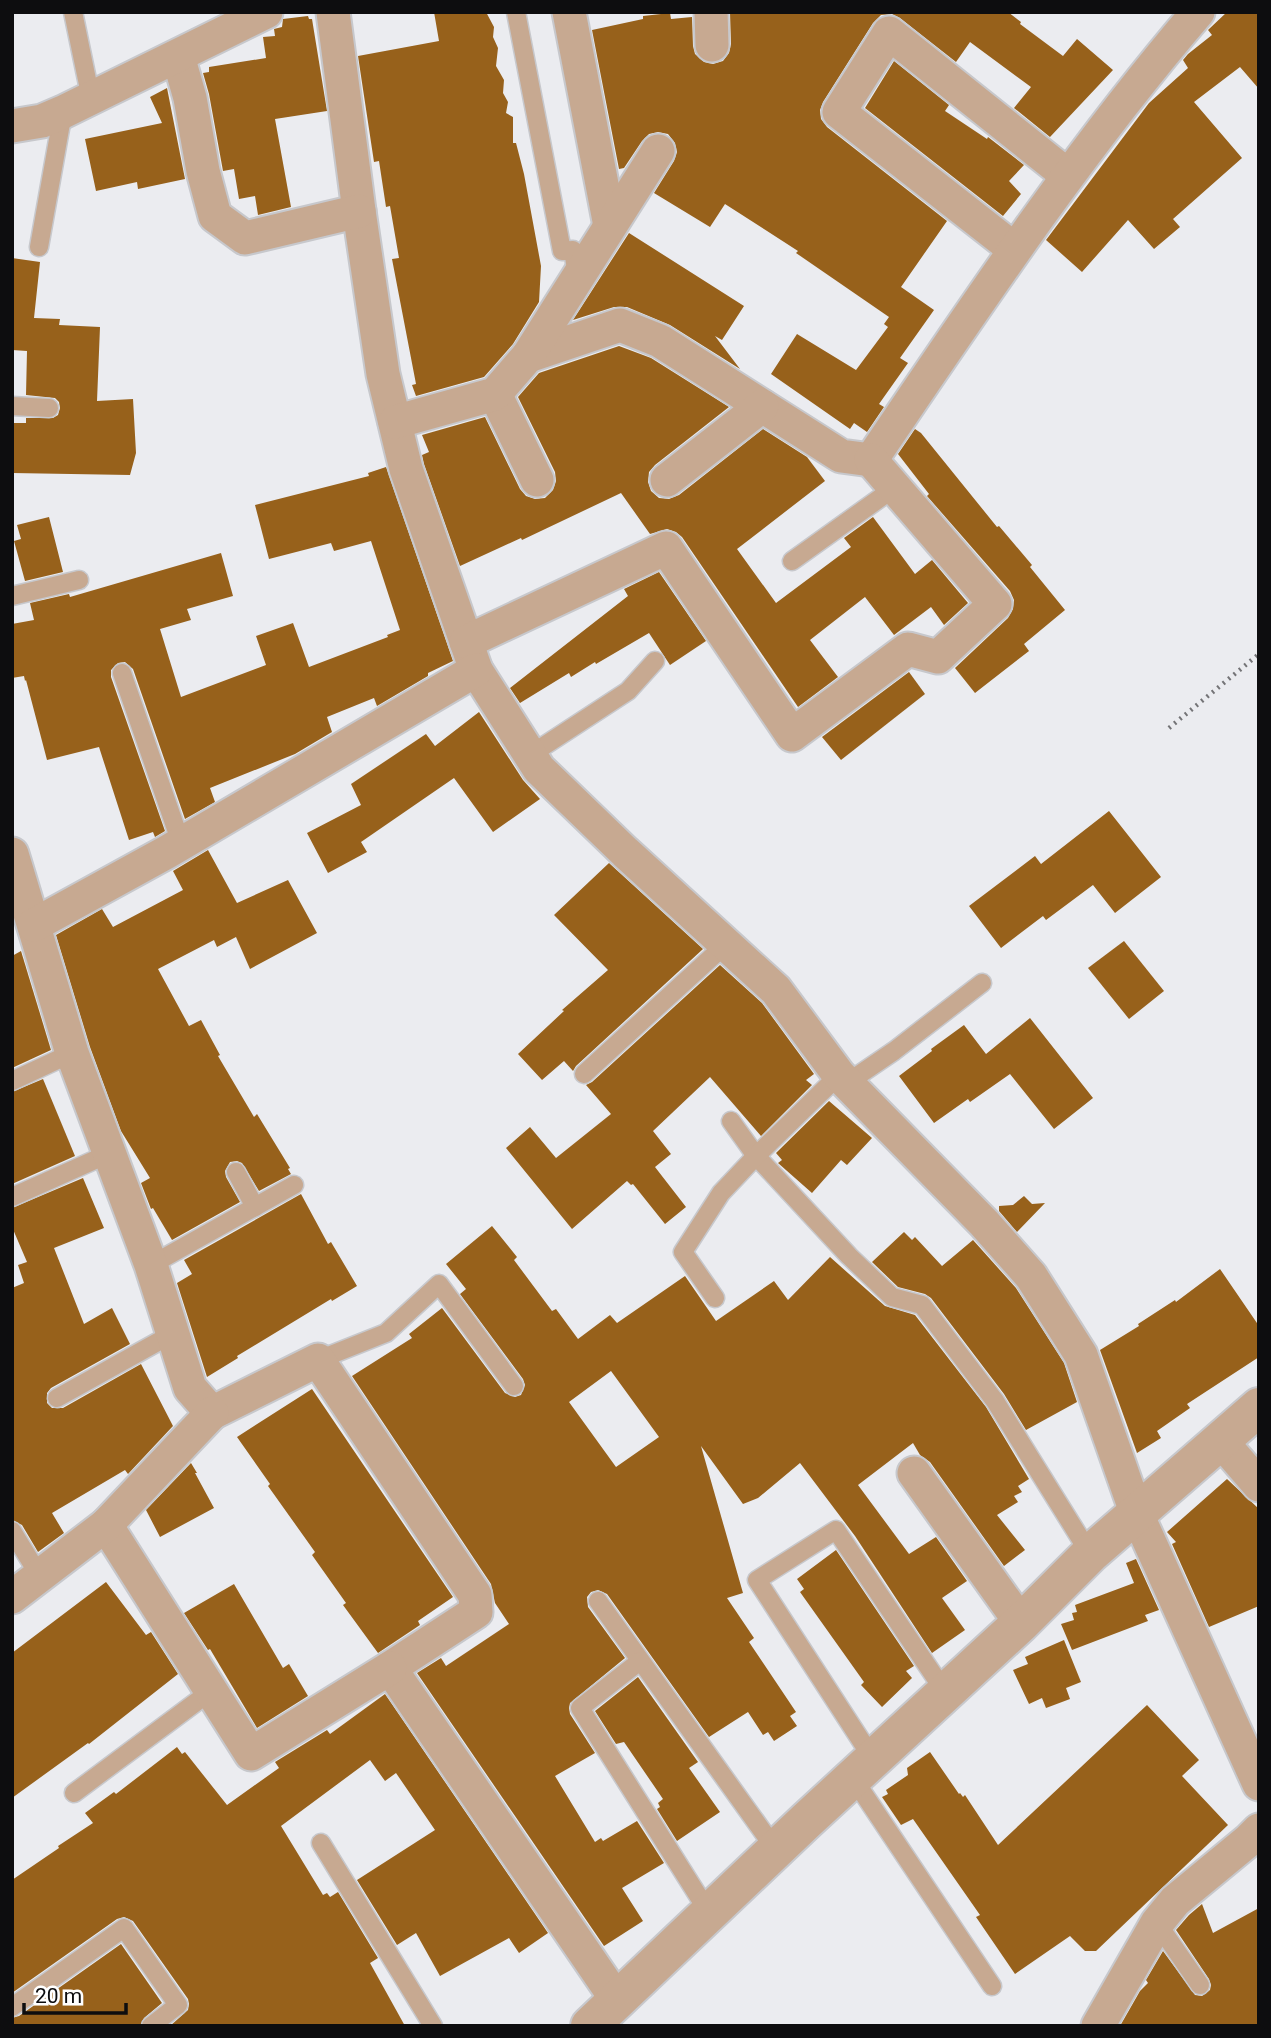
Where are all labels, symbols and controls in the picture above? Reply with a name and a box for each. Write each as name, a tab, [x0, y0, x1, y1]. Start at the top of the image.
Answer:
scale bar	[24, 1972, 126, 2016]
text: 20 m	[35, 1984, 82, 2008]

